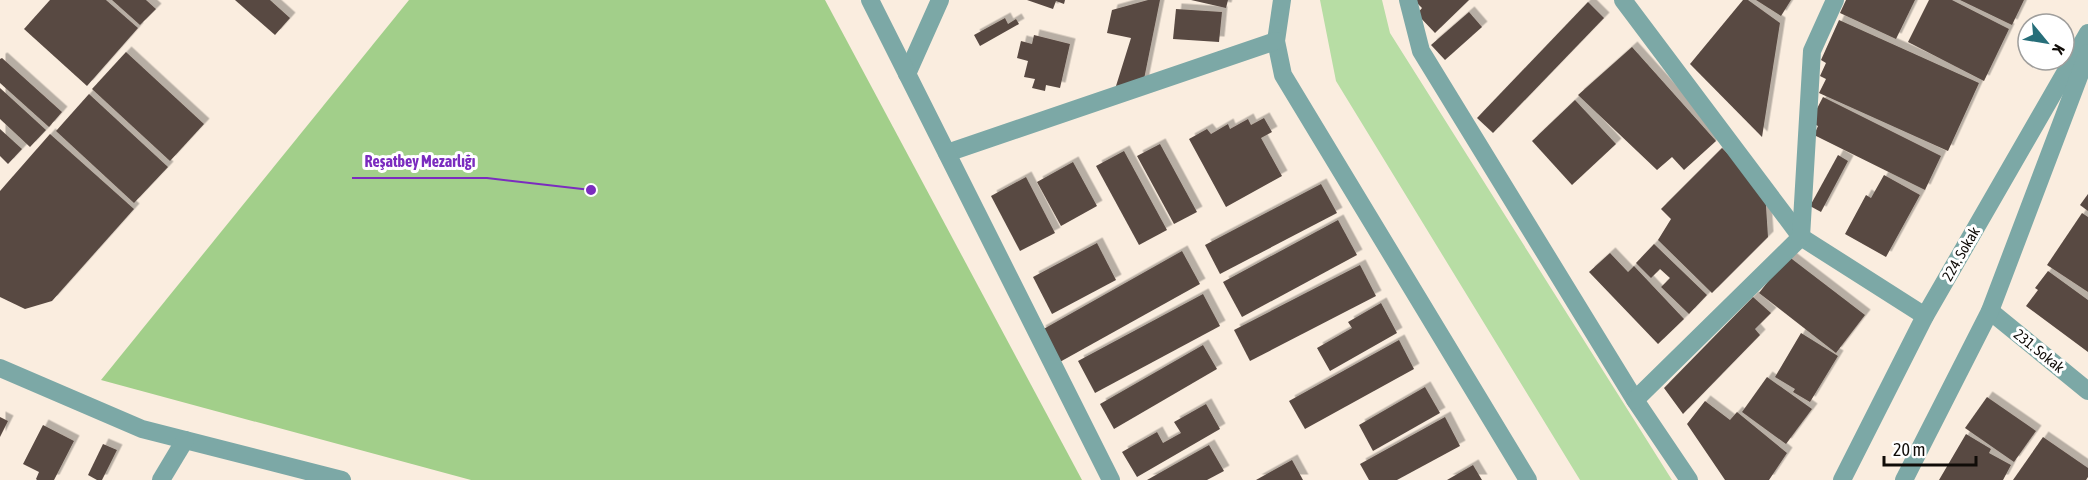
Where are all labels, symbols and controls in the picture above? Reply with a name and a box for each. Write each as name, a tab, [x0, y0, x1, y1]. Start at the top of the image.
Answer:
north arrow	[2016, 12, 2076, 72]
text: K	[2049, 42, 2069, 58]
callout: Reşatbey Mezarlığı	[352, 144, 487, 178]
text: Reşatbey Mezarlığı	[365, 152, 476, 170]
street label: 224. Sokak	[1938, 223, 1983, 284]
street label: 231. Sokak	[2011, 325, 2068, 376]
scale bar	[1884, 429, 1976, 467]
text: 20 m	[1893, 439, 1925, 460]

